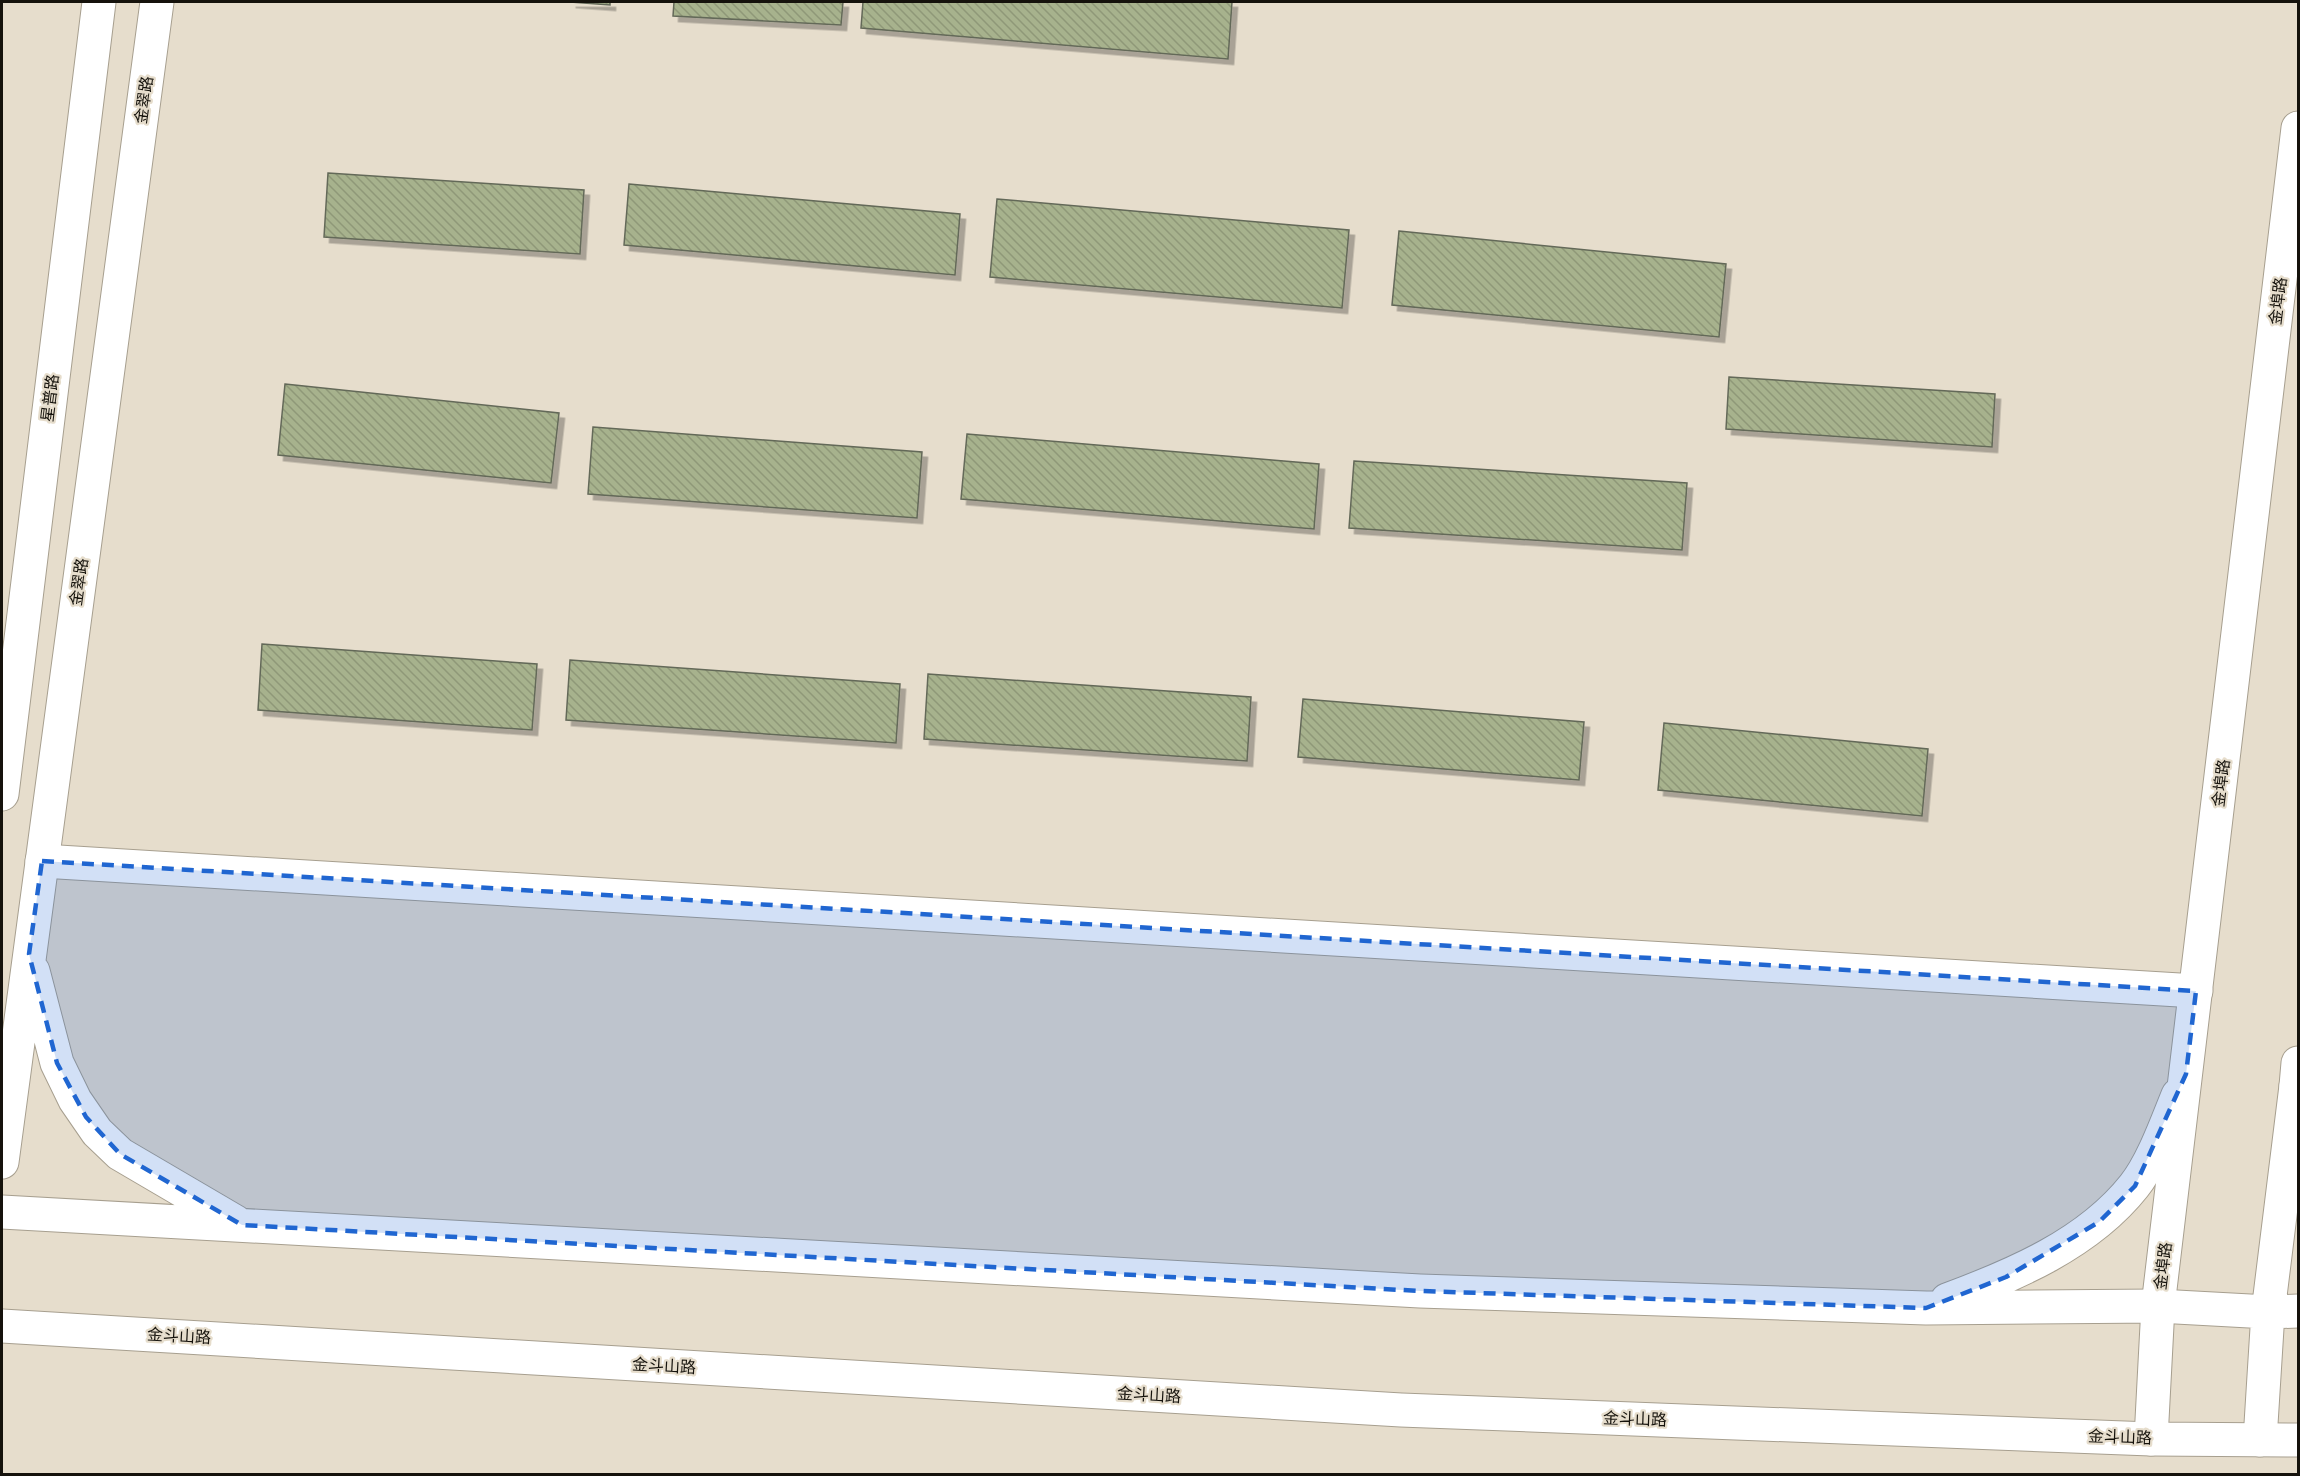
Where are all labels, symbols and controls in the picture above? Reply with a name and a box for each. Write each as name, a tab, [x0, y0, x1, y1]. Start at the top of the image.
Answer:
street label: 金翠路	[132, 75, 156, 125]
street label: 金埠路	[2267, 276, 2289, 326]
street label: 星普路	[39, 373, 61, 423]
street label: 金翠路	[67, 557, 91, 607]
street label: 金埠路	[2210, 758, 2232, 808]
street label: 金埠路	[2152, 1241, 2174, 1291]
street label: 金斗山路	[147, 1326, 211, 1346]
street label: 金斗山路	[632, 1356, 696, 1376]
street label: 金斗山路	[1117, 1385, 1181, 1405]
street label: 金斗山路	[1603, 1409, 1667, 1429]
street label: 金斗山路	[2088, 1427, 2152, 1447]

